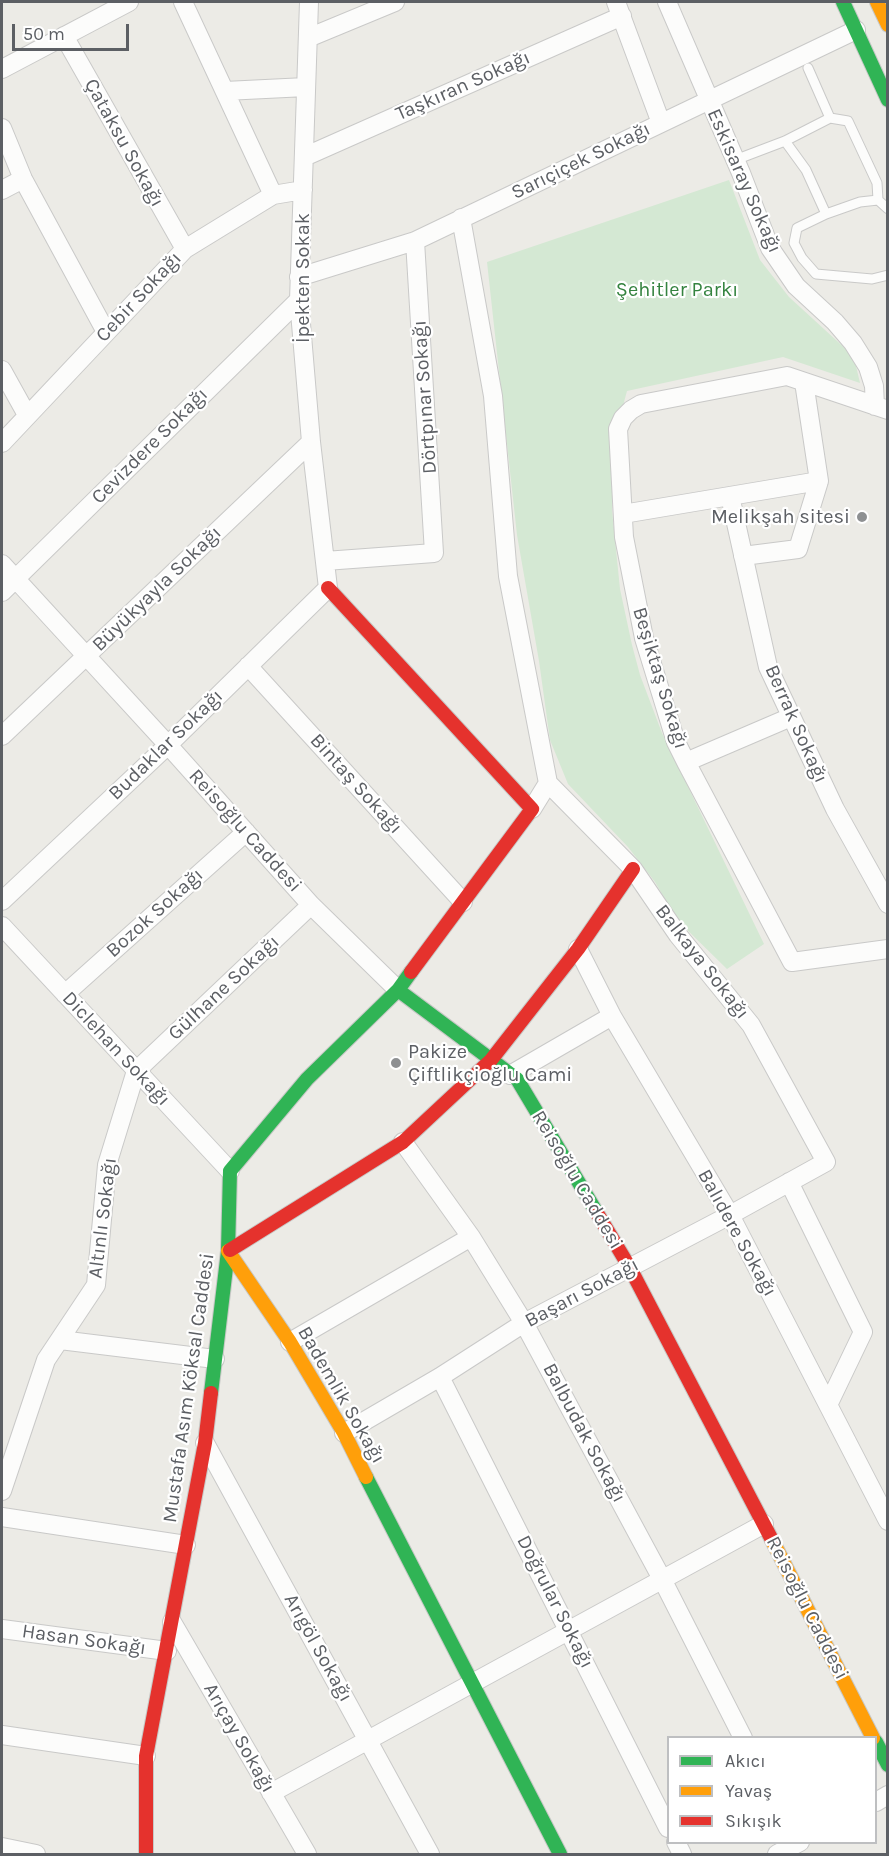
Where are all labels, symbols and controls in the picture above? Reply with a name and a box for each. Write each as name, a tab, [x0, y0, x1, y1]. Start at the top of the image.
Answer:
scale bar	[15, 12, 132, 50]
text: 50 m	[23, 23, 65, 45]
street label: Taşkıran Sokağı	[392, 46, 534, 126]
street label: Çataksu Sokağı	[79, 75, 169, 211]
street label: Eskisaray Sokağı	[701, 105, 787, 257]
street label: Sarıçiçek Sokağı	[508, 117, 654, 205]
street label: İpekten Sokak	[291, 213, 315, 343]
street label: Cebir Sokağı	[91, 247, 187, 347]
park label: Şehitler Parkı	[616, 278, 738, 302]
street label: Dörtpınar Sokağı	[408, 319, 442, 475]
street label: Cevizdere Sokağı	[87, 383, 213, 509]
place label: Melikşah sitesi	[711, 505, 850, 529]
marker: Melikşah sitesi	[855, 510, 869, 524]
street label: Büyükyayla Sokağı	[87, 521, 227, 657]
street label: Beşiktaş Sokağı	[627, 604, 693, 752]
street label: Berrak Sokağı	[759, 661, 833, 787]
street label: Budaklar Sokağı	[104, 684, 228, 806]
street label: Bintaş Sokağı	[305, 729, 407, 839]
street label: Reisoğlu Caddesi	[183, 764, 307, 898]
street label: Bozok Sokağı	[102, 863, 208, 963]
street label: Balkaya Sokağı	[650, 900, 754, 1024]
street label: Gülhane Sokağı	[163, 930, 285, 1046]
street label: Diclehan Sokağı	[57, 987, 175, 1111]
place label: Pakize Çiftlikçioğlu Cami	[408, 1040, 572, 1087]
marker: Pakize Çiftlikçioğlu Cami	[389, 1056, 403, 1070]
street label: Reisoğlu Caddesi	[526, 1106, 628, 1254]
street label: Altınlı Sokağı	[84, 1156, 122, 1280]
street label: Balıdere Sokağı	[692, 1165, 782, 1301]
street label: Mustafa Asım Köksal Caddesi	[158, 1252, 220, 1524]
street label: Başarı Sokağı	[521, 1253, 643, 1333]
street label: Bademlik Sokağı	[292, 1322, 390, 1468]
street label: Balbudak Sokağı	[537, 1359, 631, 1507]
street label: Doğrular Sokağı	[511, 1532, 599, 1672]
street label: Reisoğlu Caddesi	[761, 1532, 853, 1684]
street label: Arıgöl Sokağı	[278, 1590, 358, 1706]
street label: Hasan Sokağı	[20, 1619, 148, 1661]
street label: Arıçay Sokağı	[198, 1679, 280, 1797]
legend	[667, 1736, 877, 1844]
text: Akıcı	[725, 1750, 766, 1772]
text: Yavaş	[725, 1780, 772, 1802]
text: Sıkışık	[725, 1810, 782, 1832]

